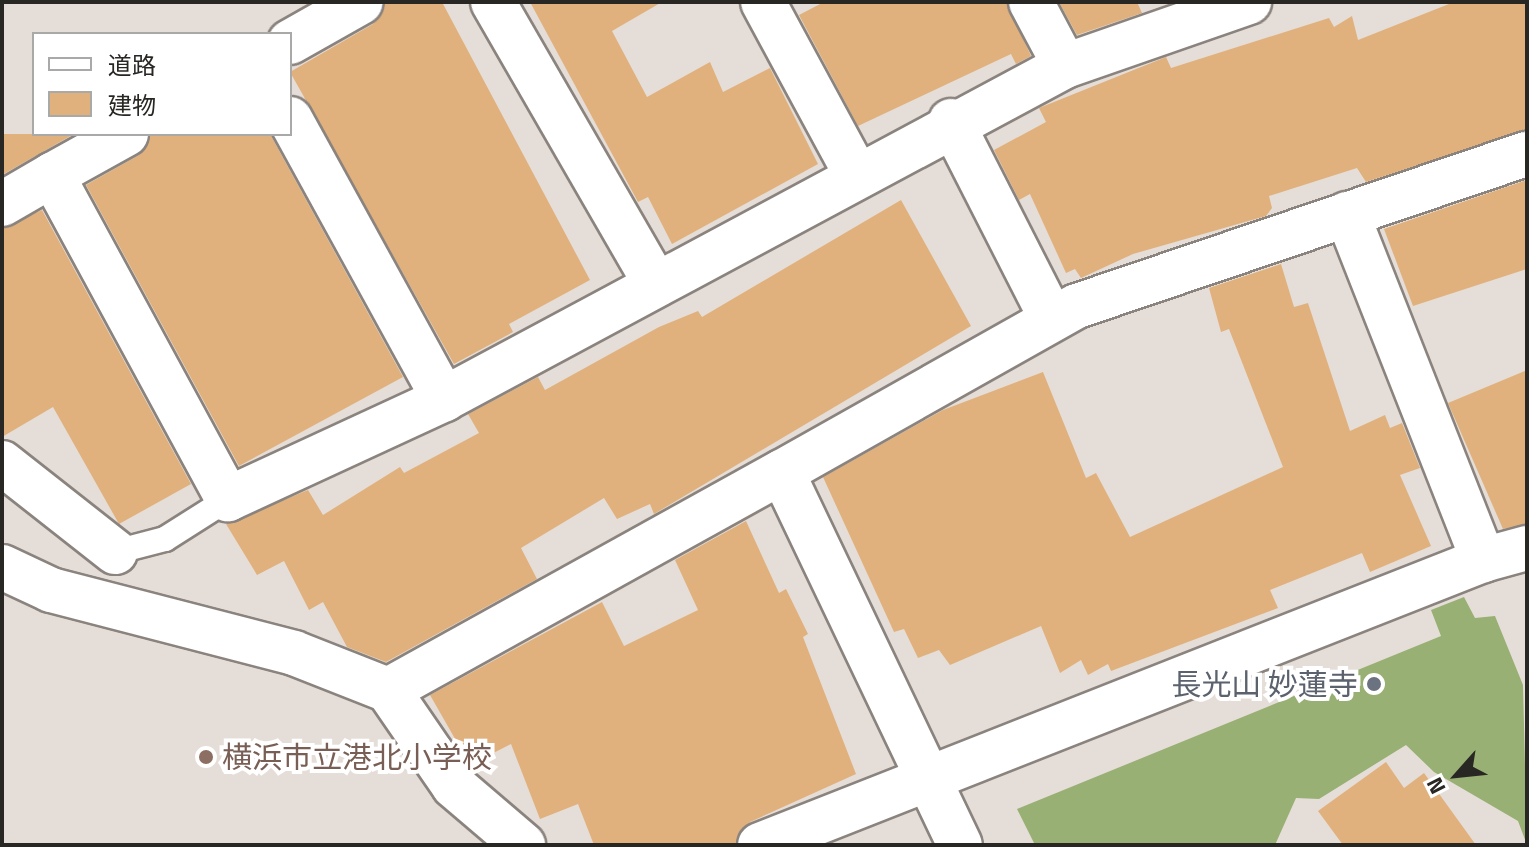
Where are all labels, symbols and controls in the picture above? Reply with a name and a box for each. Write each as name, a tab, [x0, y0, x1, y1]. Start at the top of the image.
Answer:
legend	[32, 32, 292, 136]
text: 道路	[108, 47, 156, 83]
text: 建物	[108, 87, 156, 123]
place label: 長光山 妙蓮寺	[1171, 666, 1358, 702]
marker: 長光山 妙蓮寺	[1365, 675, 1383, 693]
north arrow	[1417, 735, 1497, 815]
place label: 横浜市立港北小学校	[222, 739, 492, 775]
marker: 横浜市立港北小学校	[197, 748, 215, 766]
text: N	[1417, 771, 1454, 800]

